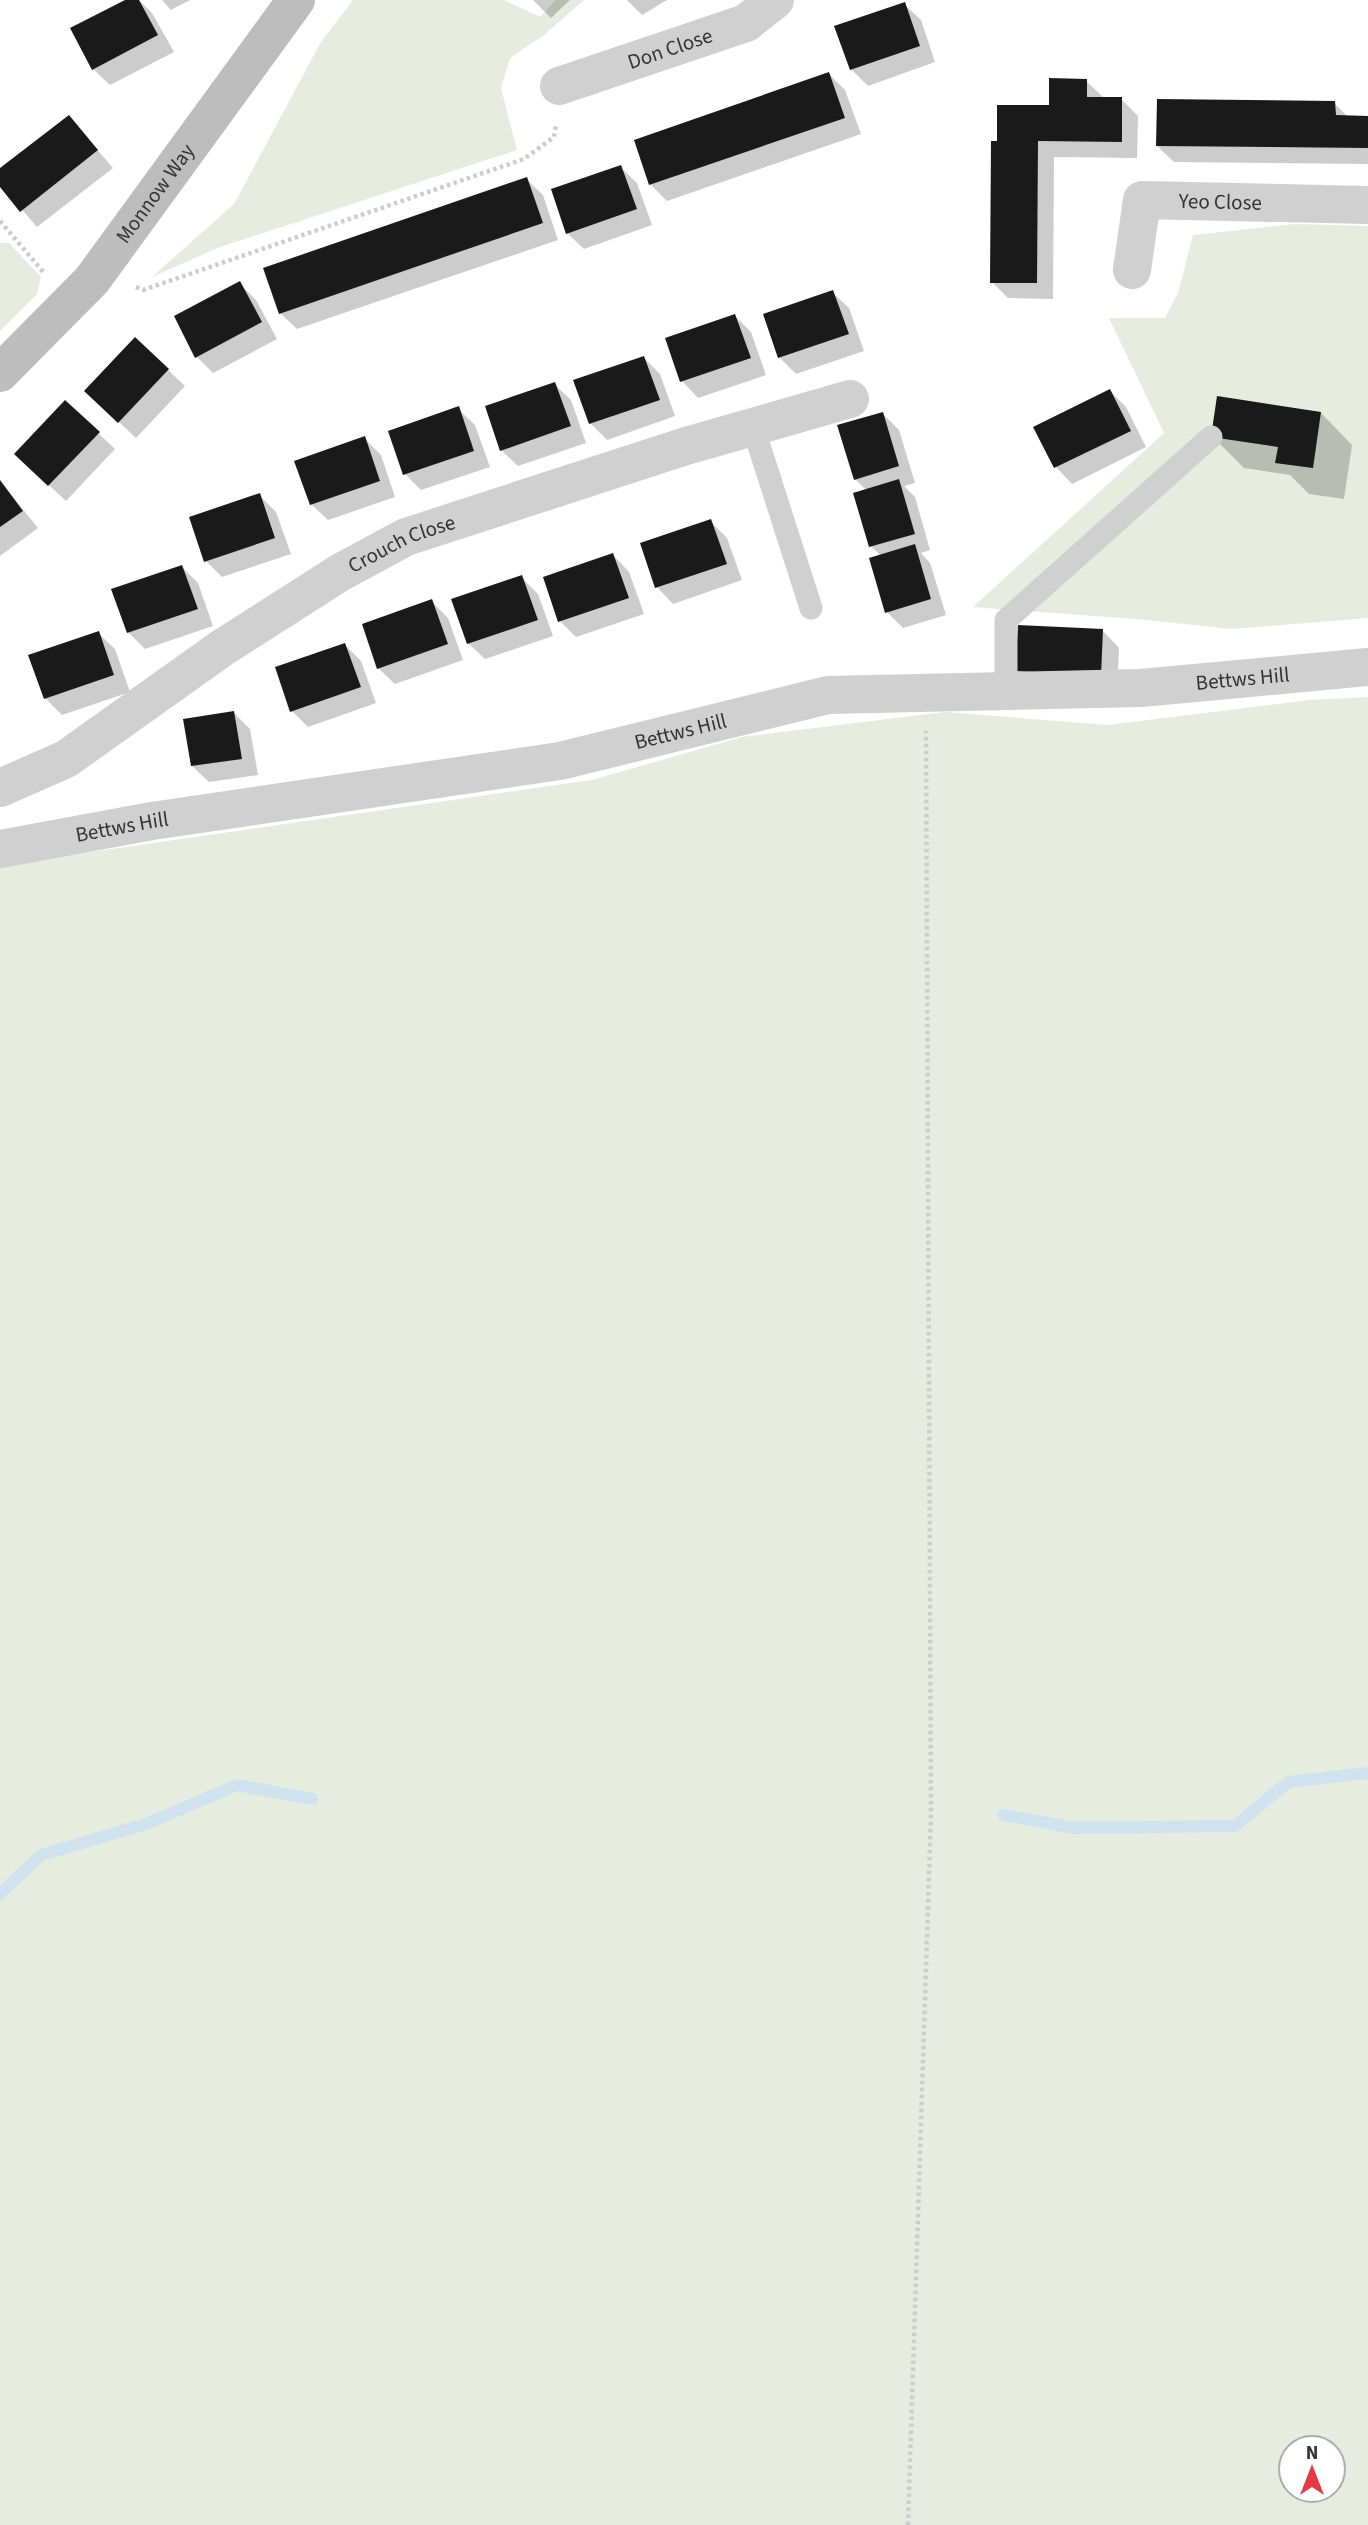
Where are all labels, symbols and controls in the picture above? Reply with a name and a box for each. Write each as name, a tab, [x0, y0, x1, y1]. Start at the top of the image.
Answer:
street label: Don Close	[623, 20, 716, 77]
street label: Monnow Way	[109, 137, 202, 249]
street label: Yeo Close	[1177, 186, 1262, 218]
street label: Crouch Close	[342, 507, 459, 581]
street label: Bettws Hill	[1194, 659, 1291, 698]
street label: Bettws Hill	[631, 706, 730, 757]
street label: Bettws Hill	[73, 804, 170, 850]
north arrow	[1277, 2434, 1347, 2504]
text: N	[1306, 2440, 1318, 2467]

